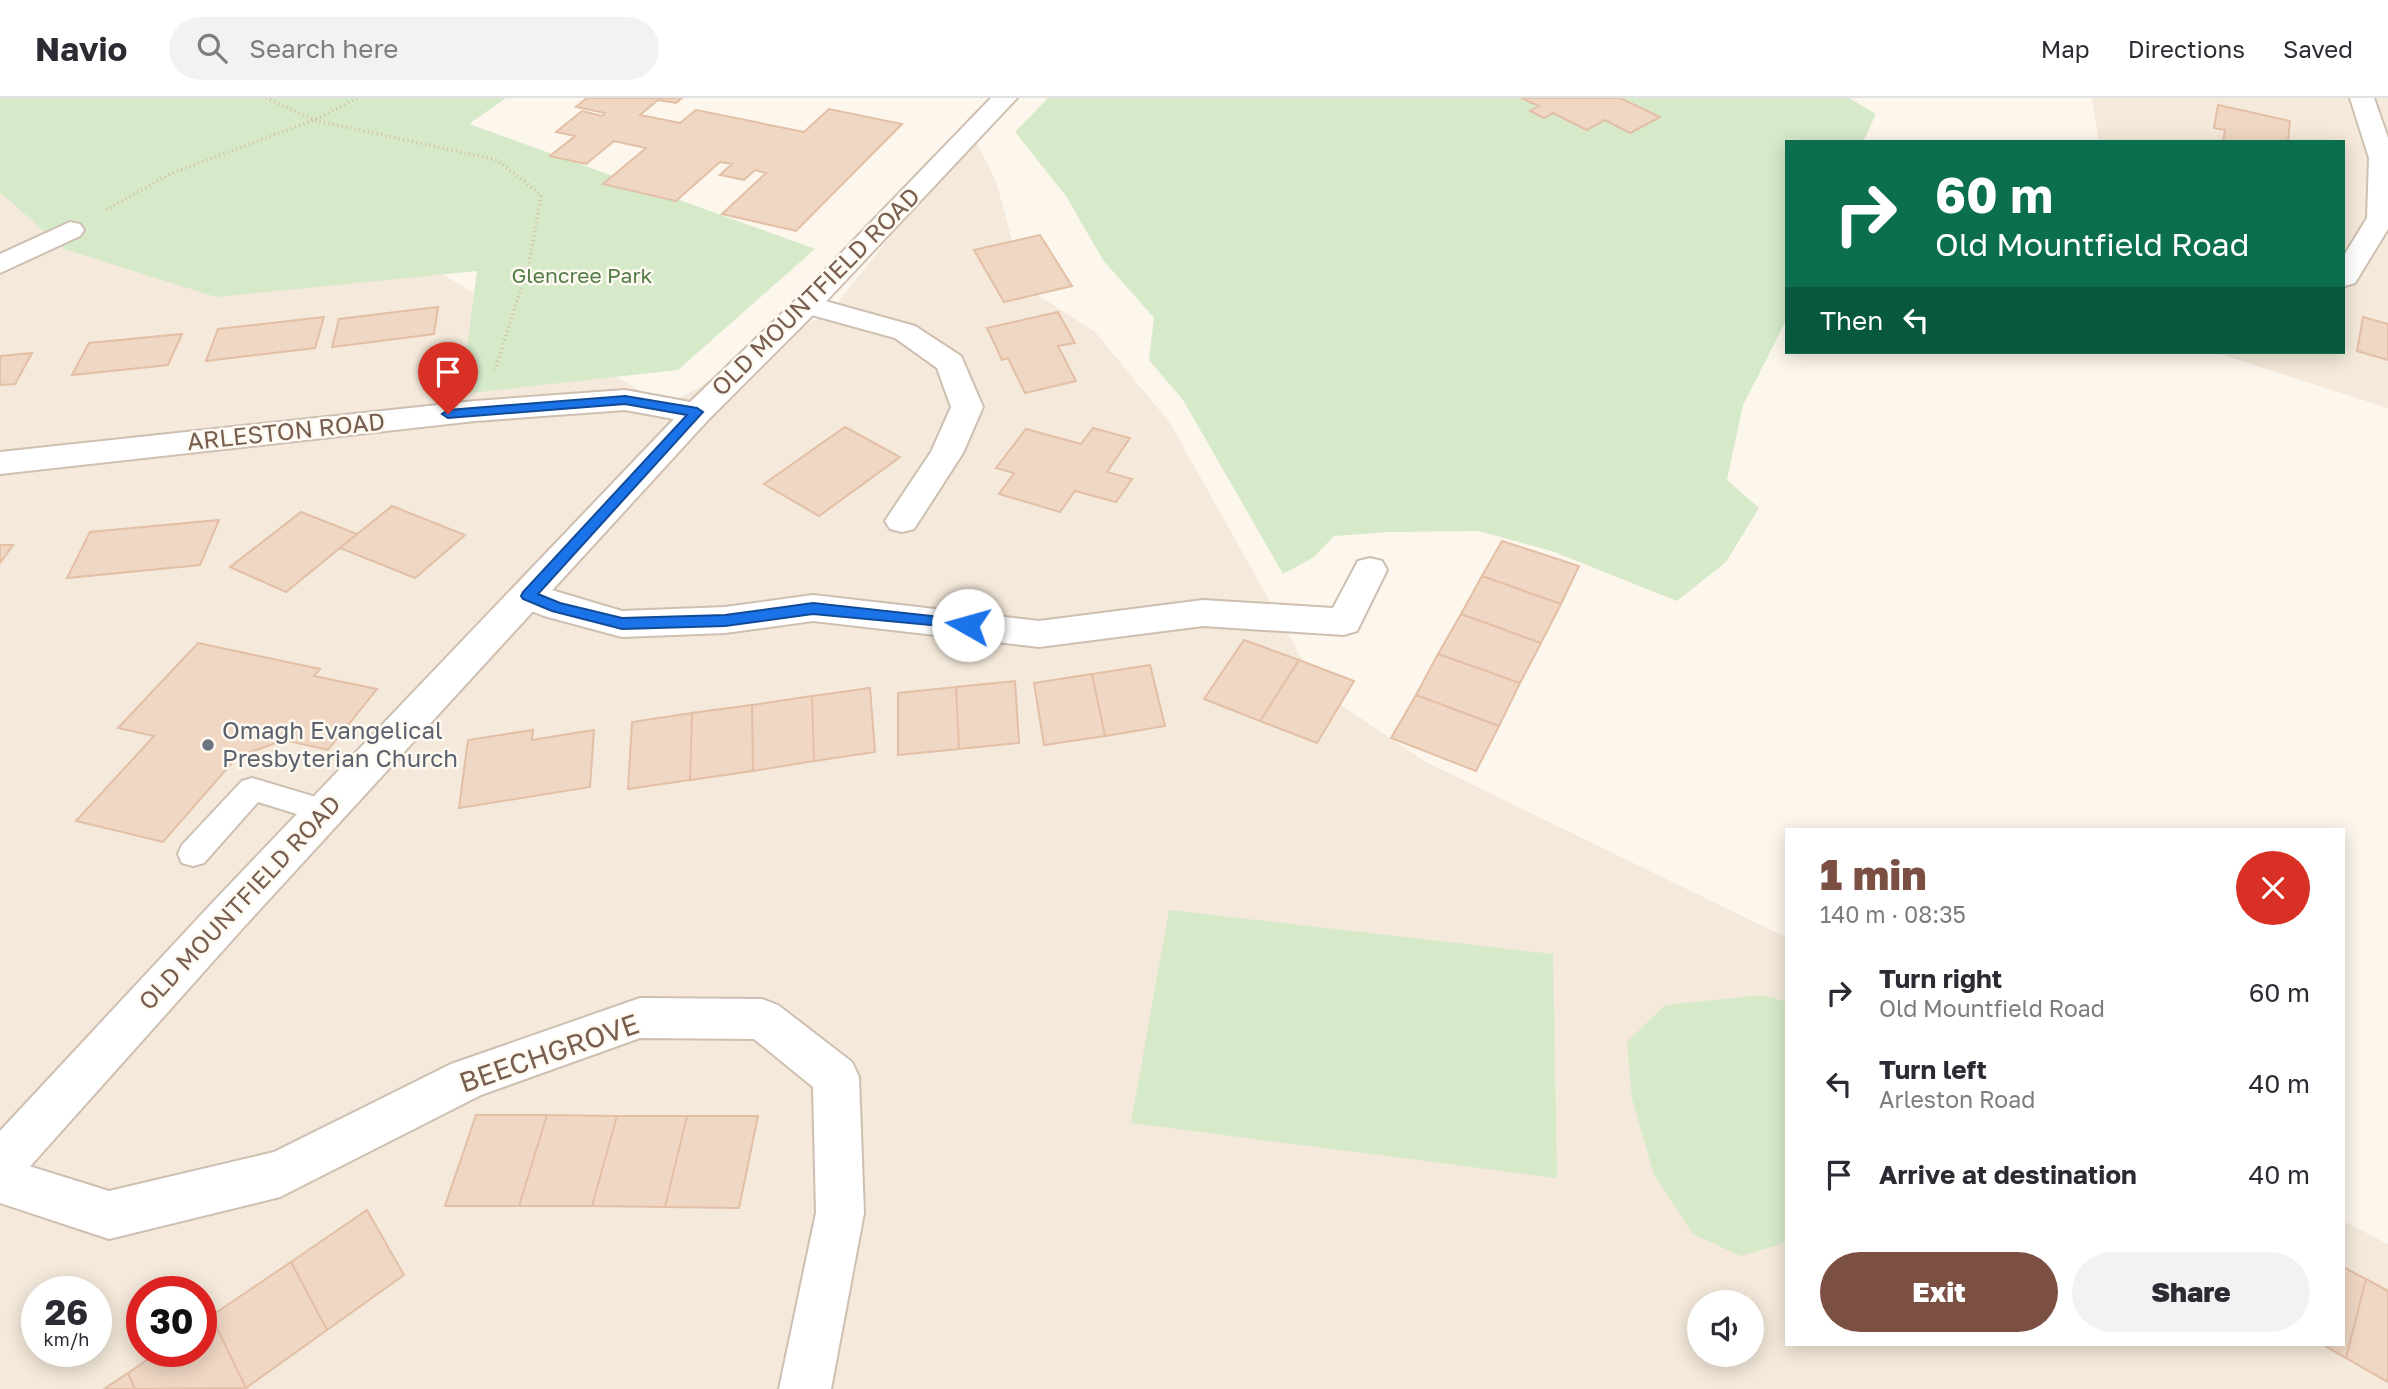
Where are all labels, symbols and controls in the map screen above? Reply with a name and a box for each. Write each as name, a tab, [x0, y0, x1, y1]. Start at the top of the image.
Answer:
search box	[169, 17, 659, 80]
text: Navio	[35, 29, 127, 68]
icon: search	[193, 29, 231, 67]
text: Search here	[249, 33, 398, 64]
text: Map	[2041, 34, 2090, 63]
text: Directions	[2128, 34, 2245, 63]
text: Saved	[2283, 34, 2353, 63]
text: 60 m	[1935, 165, 2053, 224]
icon: right	[1820, 168, 1911, 259]
street label: OLD MOUNTFIELD ROAD	[705, 181, 925, 401]
text: Old Mountfield Road	[1935, 225, 2249, 263]
park label: Glencree Park	[512, 262, 653, 288]
icon: left	[1897, 301, 1935, 339]
text: Then	[1820, 305, 1883, 336]
pin	[418, 342, 478, 414]
icon: arrive	[429, 353, 467, 391]
street label: ARLESTON ROAD	[186, 406, 386, 455]
position arrow	[931, 588, 1005, 662]
place label: Omagh Evangelical Presbyterian Church	[222, 715, 458, 772]
marker: Omagh Evangelical Presbyterian Church	[200, 737, 216, 753]
street label: OLD MOUNTFIELD ROAD	[132, 789, 346, 1015]
text: 1 min	[1820, 849, 1927, 899]
button: close	[2236, 851, 2310, 925]
text: 140 m · 08:35	[1820, 900, 1966, 928]
text: Turn right	[1879, 963, 2002, 994]
icon: right	[1820, 974, 1858, 1012]
text: 60 m	[2249, 977, 2310, 1008]
text: Old Mountfield Road	[1879, 994, 2105, 1022]
street label: BEECHGROVE	[455, 1006, 643, 1099]
text: Turn left	[1879, 1054, 1987, 1085]
icon: left	[1820, 1065, 1858, 1103]
text: 40 m	[2249, 1068, 2310, 1099]
text: Arleston Road	[1879, 1085, 2035, 1113]
icon: arrive	[1820, 1156, 1858, 1194]
text: Arrive at destination	[1879, 1159, 2137, 1190]
text: 40 m	[2249, 1159, 2310, 1190]
button: Exit	[1820, 1252, 2058, 1332]
button: Share	[2072, 1252, 2310, 1332]
speed limit sign: 30	[126, 1276, 217, 1367]
map controls	[1687, 1290, 1764, 1367]
button: sound	[1687, 1290, 1764, 1367]
text: 26	[45, 1291, 88, 1333]
text: km/h	[44, 1328, 89, 1350]

